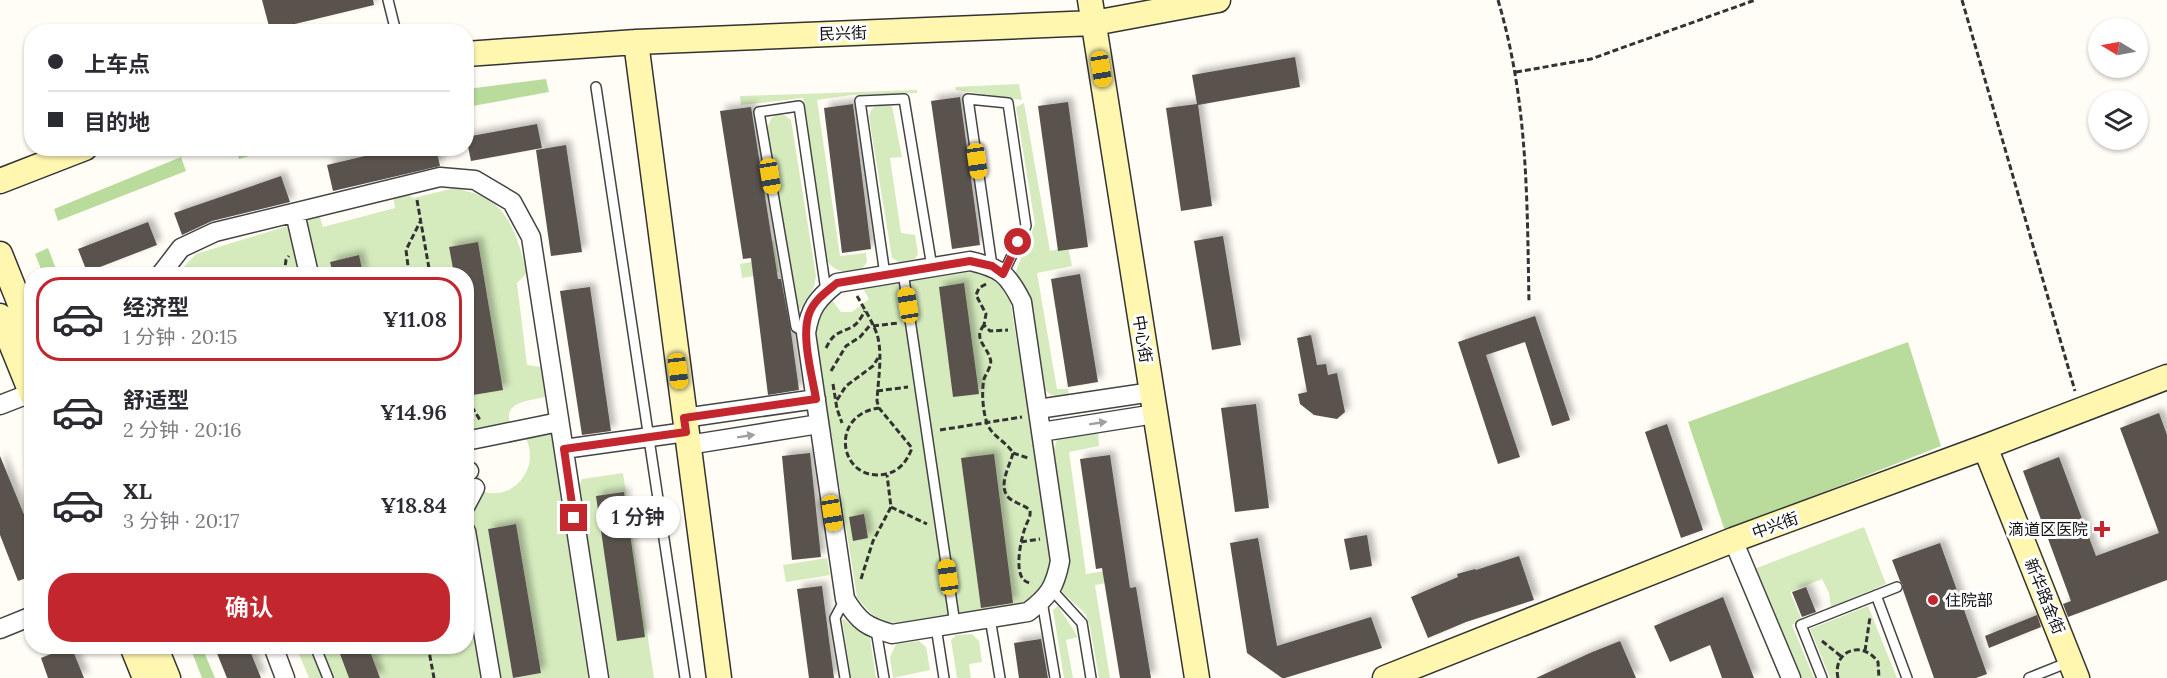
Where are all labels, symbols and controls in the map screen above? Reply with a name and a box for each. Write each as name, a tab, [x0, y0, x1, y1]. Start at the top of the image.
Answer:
north arrow	[2088, 18, 2148, 78]
map controls	[2088, 18, 2148, 150]
street label: 民兴街	[819, 22, 867, 44]
text: 上车点	[84, 50, 150, 78]
car	[1089, 50, 1113, 88]
button: layers	[2088, 90, 2148, 150]
text: 目的地	[84, 108, 150, 136]
car	[966, 142, 988, 180]
car	[758, 157, 782, 195]
route start	[1004, 228, 1031, 255]
car	[896, 286, 920, 324]
icon: car	[51, 292, 105, 346]
text: 经济型	[123, 293, 189, 321]
text: ¥11.08	[383, 305, 447, 333]
street label: 中心街	[1129, 314, 1157, 364]
text: 1 分钟 · 20:15	[123, 324, 237, 349]
car	[667, 352, 689, 390]
icon: car	[51, 385, 105, 439]
text: 舒适型	[123, 386, 189, 414]
text: ¥14.96	[380, 398, 447, 426]
text: 2 分钟 · 20:16	[123, 417, 242, 442]
one-way arrow	[1089, 418, 1108, 427]
one-way arrow	[736, 431, 755, 440]
text: XL	[123, 477, 152, 505]
icon: car	[51, 478, 105, 532]
text: ¥18.84	[380, 491, 447, 519]
car	[820, 494, 844, 532]
callout: 1 分钟	[595, 497, 679, 539]
route end	[560, 504, 587, 531]
text: 1 分钟	[611, 504, 665, 529]
street label: 中兴街	[1749, 507, 1801, 543]
text: 3 分钟 · 20:17	[123, 508, 240, 533]
place label: 滴道区医院	[2008, 519, 2088, 539]
marker: 滴道区医院	[2093, 520, 2111, 538]
street label: 新华路金街	[2021, 555, 2069, 637]
car	[937, 558, 959, 596]
button: 确认	[48, 573, 450, 642]
place label: 住院部	[1945, 590, 1993, 610]
marker: 住院部	[1926, 593, 1940, 607]

